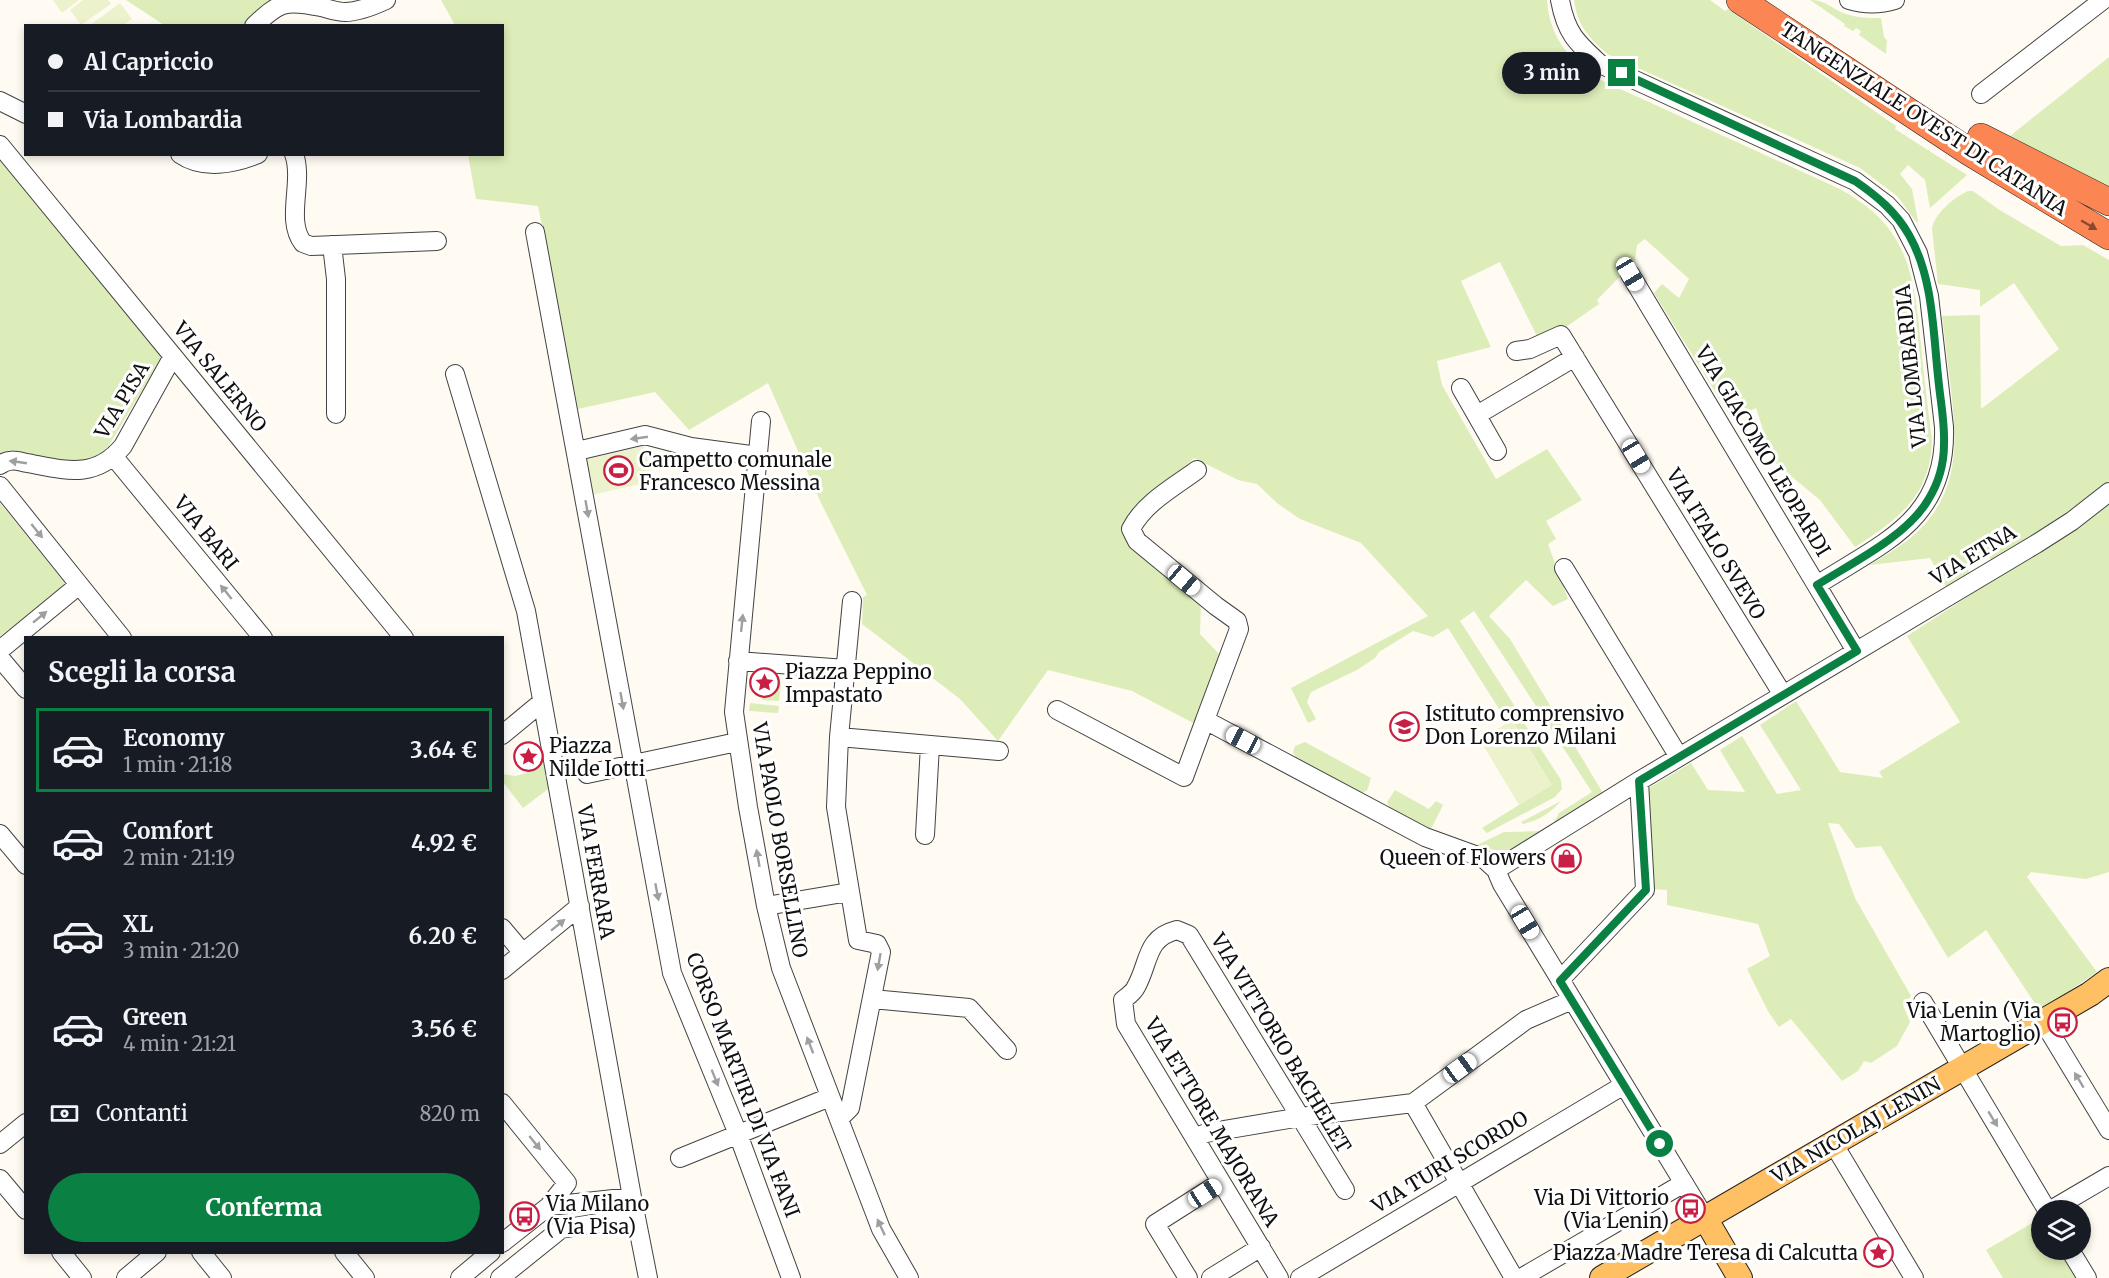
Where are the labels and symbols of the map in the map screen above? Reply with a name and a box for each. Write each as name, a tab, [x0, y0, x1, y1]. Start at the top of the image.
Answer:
street label: TANGENZIALE OVEST DI CATANIA	[1776, 16, 2073, 221]
callout: 3 min	[1502, 52, 1601, 94]
route end	[1608, 59, 1635, 86]
one-way arrow	[2081, 219, 2097, 230]
car	[1613, 254, 1647, 294]
street label: VIA LOMBARDIA	[1889, 282, 1932, 450]
street label: VIA SALERNO	[168, 316, 272, 437]
street label: VIA GIACOMO LEOPARDI	[1690, 340, 1836, 561]
street label: VIA PISA	[88, 356, 155, 444]
one-way arrow	[629, 433, 648, 442]
car	[1619, 436, 1653, 476]
place label: Campetto comunale Francesco Messina	[639, 447, 832, 495]
sports icon: Campetto comunale Francesco Messina	[602, 455, 634, 487]
one-way arrow	[8, 457, 27, 467]
street label: VIA ITALO SVEVO	[1661, 463, 1771, 624]
street label: VIA BARI	[168, 490, 244, 575]
one-way arrow	[583, 499, 592, 518]
street label: VIA ETNA	[1924, 519, 2021, 590]
one-way arrow	[30, 524, 42, 539]
car	[1164, 562, 1204, 598]
one-way arrow	[219, 584, 232, 600]
one-way arrow	[32, 611, 48, 624]
one-way arrow	[737, 614, 747, 633]
place label: Piazza Peppino Impastato	[785, 659, 932, 707]
place icon: Piazza Peppino Impastato	[748, 667, 780, 699]
one-way arrow	[618, 691, 627, 710]
place label: Istituto comprensivo Don Lorenzo Milani	[1425, 701, 1625, 749]
school or university icon: Istituto comprensivo Don Lorenzo Milani	[1388, 710, 1420, 742]
street label: VIA PAOLO BORSELLINO	[747, 719, 814, 960]
car	[1223, 724, 1263, 756]
place label: Piazza Nilde Iotti	[549, 733, 645, 781]
place icon: Piazza Nilde Iotti	[512, 741, 544, 773]
street label: VIA FERRARA	[572, 802, 621, 942]
shop icon: Queen of Flowers	[1551, 842, 1583, 874]
place label: Queen of Flowers	[1380, 845, 1546, 870]
one-way arrow	[753, 848, 762, 867]
one-way arrow	[653, 883, 662, 902]
car	[1508, 902, 1542, 942]
one-way arrow	[550, 919, 565, 931]
street label: VIA VITTORIO BACHELET	[1205, 928, 1357, 1157]
street label: CORSO MARTIRI DI VIA FANI	[681, 949, 806, 1221]
one-way arrow	[874, 952, 883, 971]
place label: Via Lenin (Via Martoglio)	[1906, 998, 2041, 1046]
bus stop icon: Via Lenin (Via Martoglio)	[2046, 1006, 2078, 1038]
street label: VIA ETTORE MAJORANA	[1139, 1012, 1285, 1232]
one-way arrow	[805, 1036, 815, 1054]
car	[1440, 1050, 1480, 1086]
one-way arrow	[710, 1069, 720, 1087]
street label: VIA NICOLAJ LENIN	[1766, 1071, 1945, 1189]
one-way arrow	[2073, 1072, 2084, 1088]
street label: VIA TURI SCORDO	[1366, 1105, 1533, 1219]
one-way arrow	[1987, 1111, 1998, 1127]
route start	[1646, 1130, 1673, 1157]
one-way arrow	[528, 1135, 541, 1150]
car	[1185, 1176, 1225, 1210]
place label: Via Di Vittorio (Via Lenin)	[1533, 1185, 1669, 1233]
place label: Via Milano (Via Pisa)	[545, 1191, 649, 1239]
bus stop icon: Via Di Vittorio (Via Lenin)	[1674, 1193, 1706, 1225]
bus stop icon: Via Milano (Via Pisa)	[509, 1200, 541, 1232]
one-way arrow	[877, 1218, 886, 1235]
place icon: Piazza Madre Teresa di Calcutta	[1863, 1237, 1895, 1269]
place label: Piazza Madre Teresa di Calcutta	[1553, 1240, 1858, 1265]

